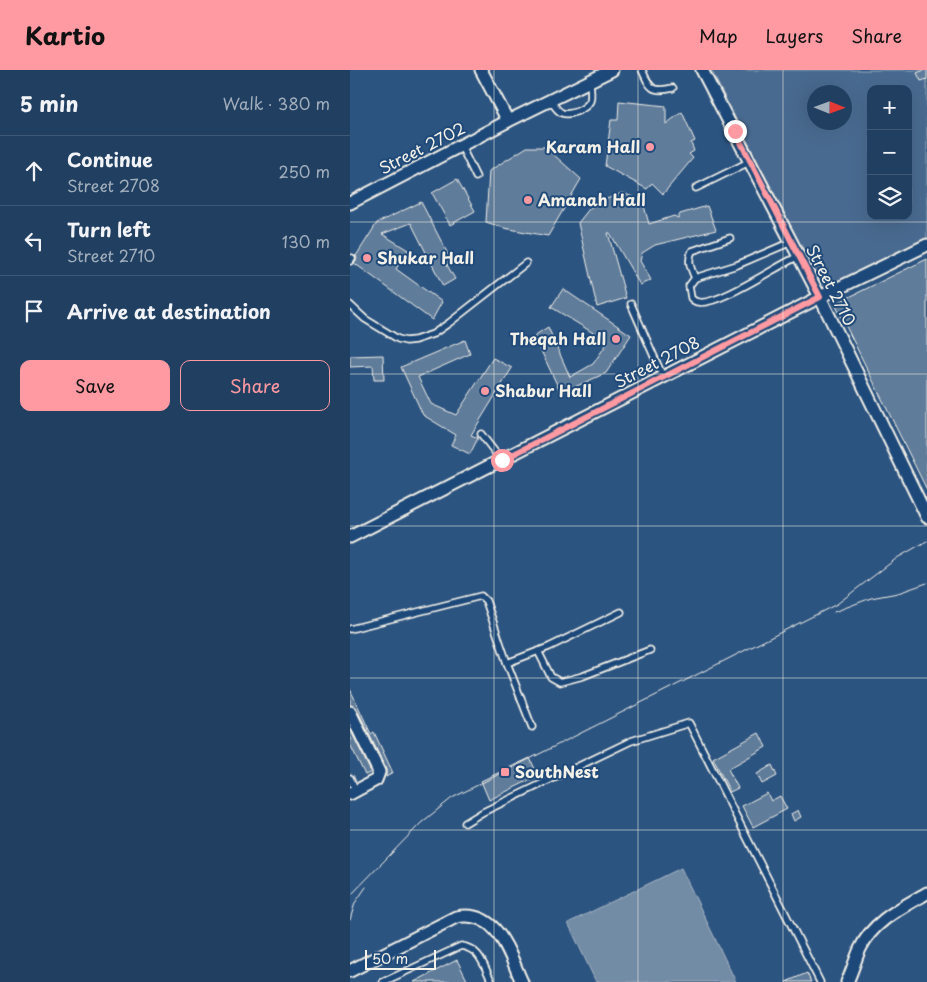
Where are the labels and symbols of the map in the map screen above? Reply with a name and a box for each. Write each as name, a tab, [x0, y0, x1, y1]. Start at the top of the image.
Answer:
north arrow	[807, 85, 852, 130]
street label: Street 2702	[374, 115, 469, 179]
route end	[724, 120, 747, 143]
place label: Karam Hall	[546, 134, 640, 158]
marker: Karam Hall	[644, 141, 656, 153]
place label: Amanah Hall	[538, 187, 646, 211]
marker: Amanah Hall	[522, 194, 534, 206]
street label: Street 2710	[801, 240, 863, 329]
place label: Shukar Hall	[377, 245, 474, 269]
marker: Shukar Hall	[361, 252, 373, 264]
place label: Theqah Hall	[510, 326, 606, 350]
street label: Street 2708	[610, 329, 703, 393]
marker: Theqah Hall	[610, 333, 622, 345]
place label: Shabur Hall	[495, 378, 592, 402]
marker: Shabur Hall	[479, 385, 491, 397]
route start	[491, 449, 514, 472]
place label: SouthNest	[515, 759, 599, 783]
marker: SouthNest	[499, 766, 511, 778]
scale bar	[365, 947, 436, 970]

